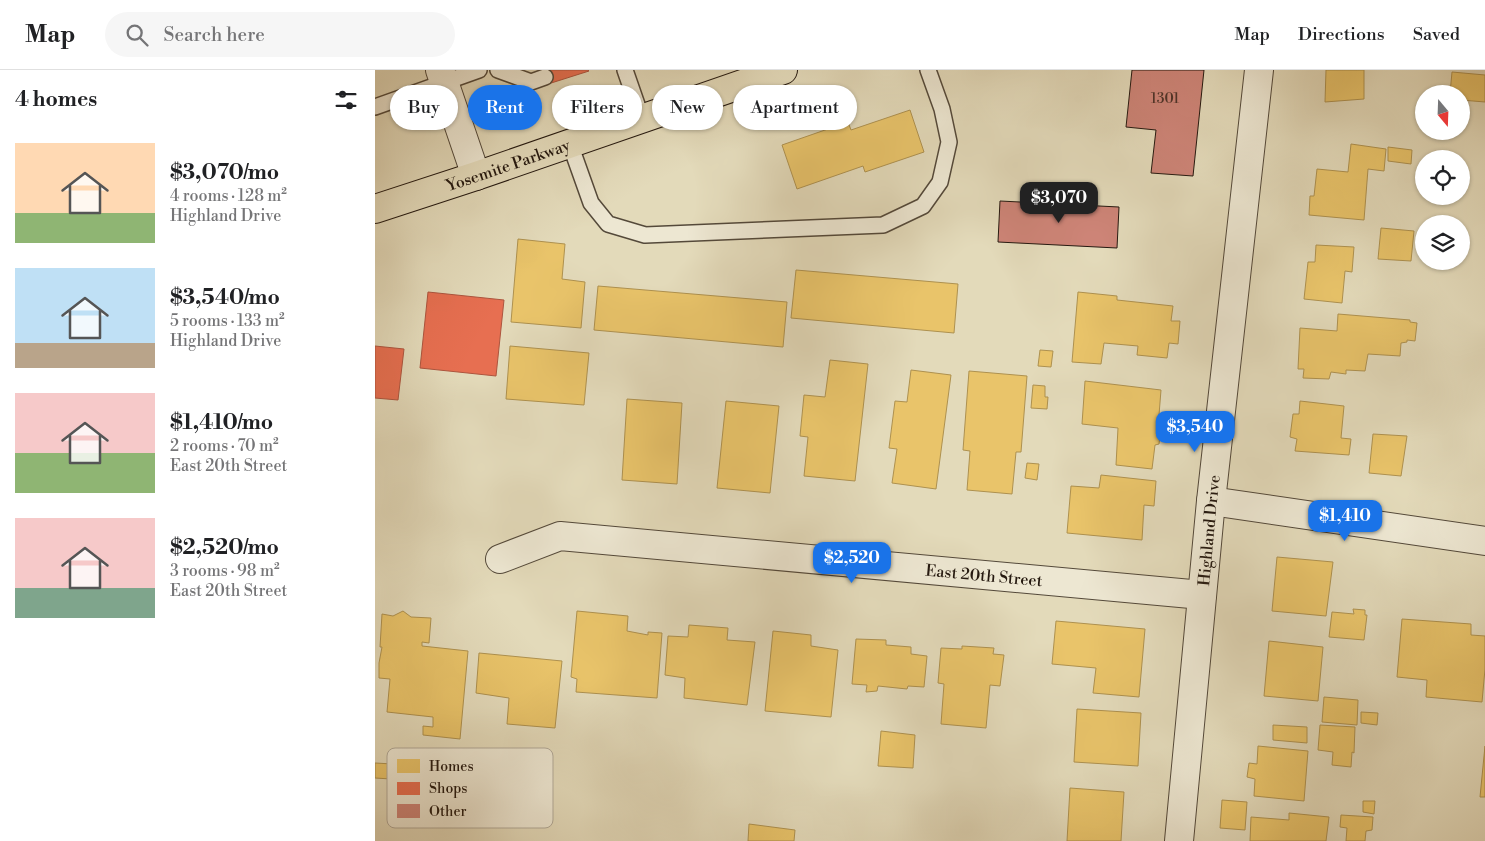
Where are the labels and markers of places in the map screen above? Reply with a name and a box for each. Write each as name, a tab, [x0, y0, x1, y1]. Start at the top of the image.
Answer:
pin: $3,070	[1018, 182, 1100, 224]
pin: $3,540	[1154, 410, 1236, 453]
pin: $1,410	[1304, 500, 1386, 542]
pin: $2,520	[811, 542, 893, 584]

